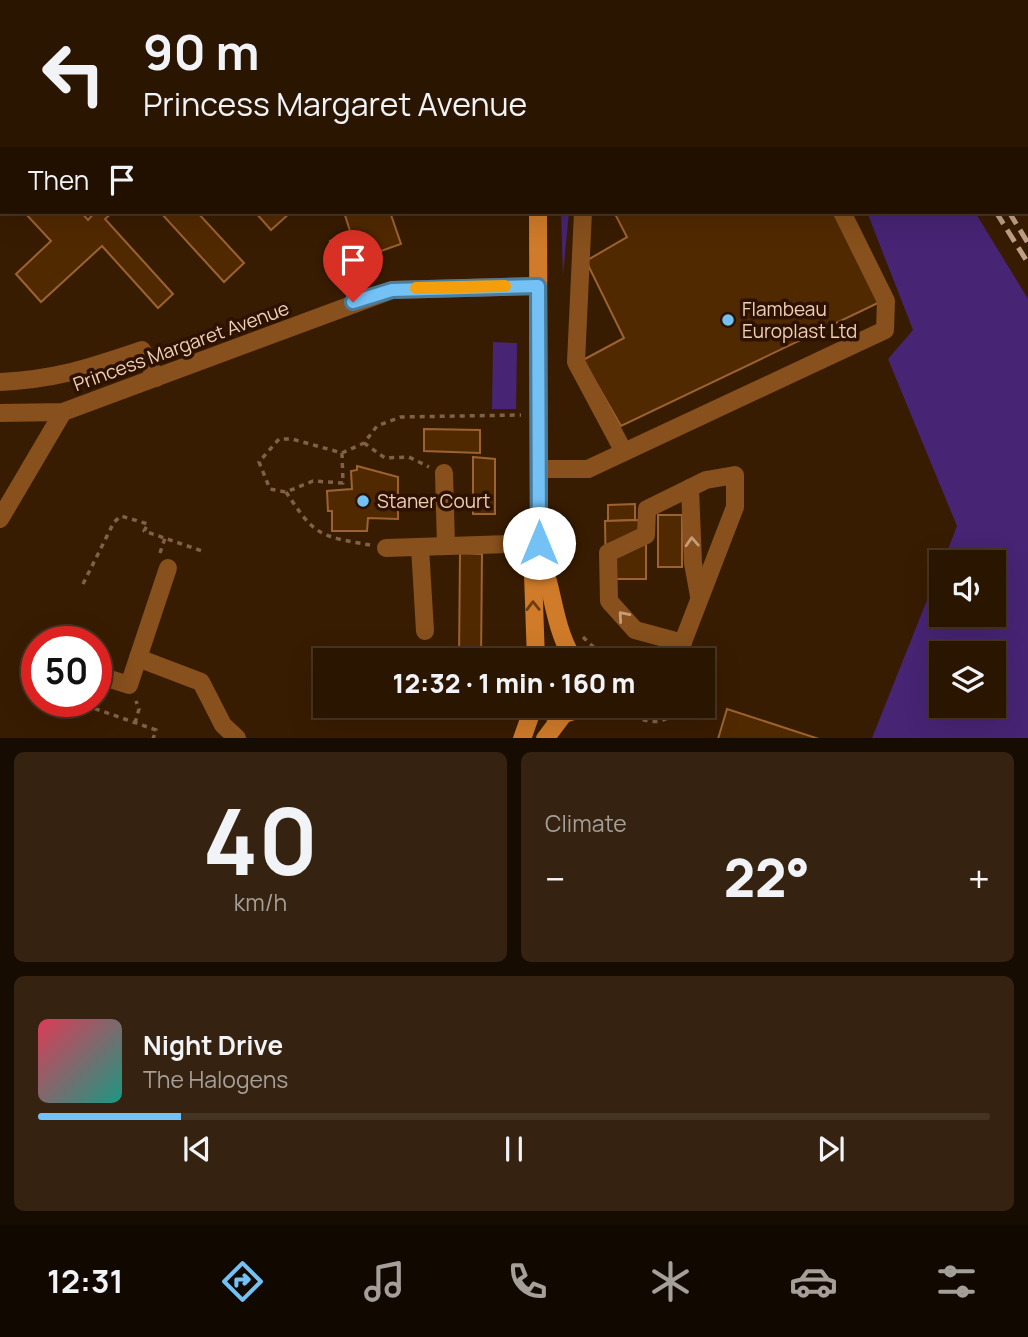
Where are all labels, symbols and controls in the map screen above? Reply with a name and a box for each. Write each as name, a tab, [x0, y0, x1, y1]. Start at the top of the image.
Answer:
text: 90 m	[143, 18, 260, 85]
icon: left	[28, 28, 119, 119]
text: Princess Margaret Avenue	[143, 82, 527, 126]
icon: arrive	[103, 161, 141, 199]
text: Then	[28, 162, 89, 198]
pin	[323, 230, 383, 302]
icon: arrive	[334, 241, 372, 279]
street label: Princess Margaret Avenue	[69, 295, 293, 397]
place label: Flambeau Europlast Ltd	[742, 296, 857, 344]
marker: Flambeau Europlast Ltd	[720, 312, 736, 328]
place label: Staner Court	[377, 488, 490, 514]
marker: Staner Court	[355, 493, 371, 509]
position arrow	[502, 506, 576, 580]
one-way arrow	[685, 537, 700, 548]
map controls	[929, 550, 1006, 718]
button: sound	[929, 550, 1006, 627]
one-way arrow	[525, 600, 541, 611]
one-way arrow	[619, 611, 631, 624]
speed limit sign: 50	[21, 626, 112, 717]
button: layers	[929, 641, 1006, 718]
text: 12:32 · 1 min · 160 m	[393, 665, 635, 701]
text: 40	[203, 778, 318, 902]
text: Climate	[545, 807, 627, 839]
text: 22°	[724, 842, 810, 913]
text: −	[545, 852, 566, 904]
text: +	[968, 852, 990, 904]
text: km/h	[234, 886, 287, 918]
text: Night Drive	[143, 1027, 283, 1063]
text: The Halogens	[143, 1063, 288, 1095]
icon: previous	[178, 1130, 216, 1168]
icon: pause	[495, 1130, 533, 1168]
icon: next	[812, 1130, 850, 1168]
icon: directions	[218, 1257, 267, 1306]
icon: music	[360, 1257, 409, 1306]
icon: phone	[503, 1257, 552, 1306]
icon: climate	[646, 1257, 695, 1306]
icon: car	[789, 1257, 838, 1306]
icon: filters	[932, 1257, 981, 1306]
text: 12:31	[47, 1259, 124, 1303]

